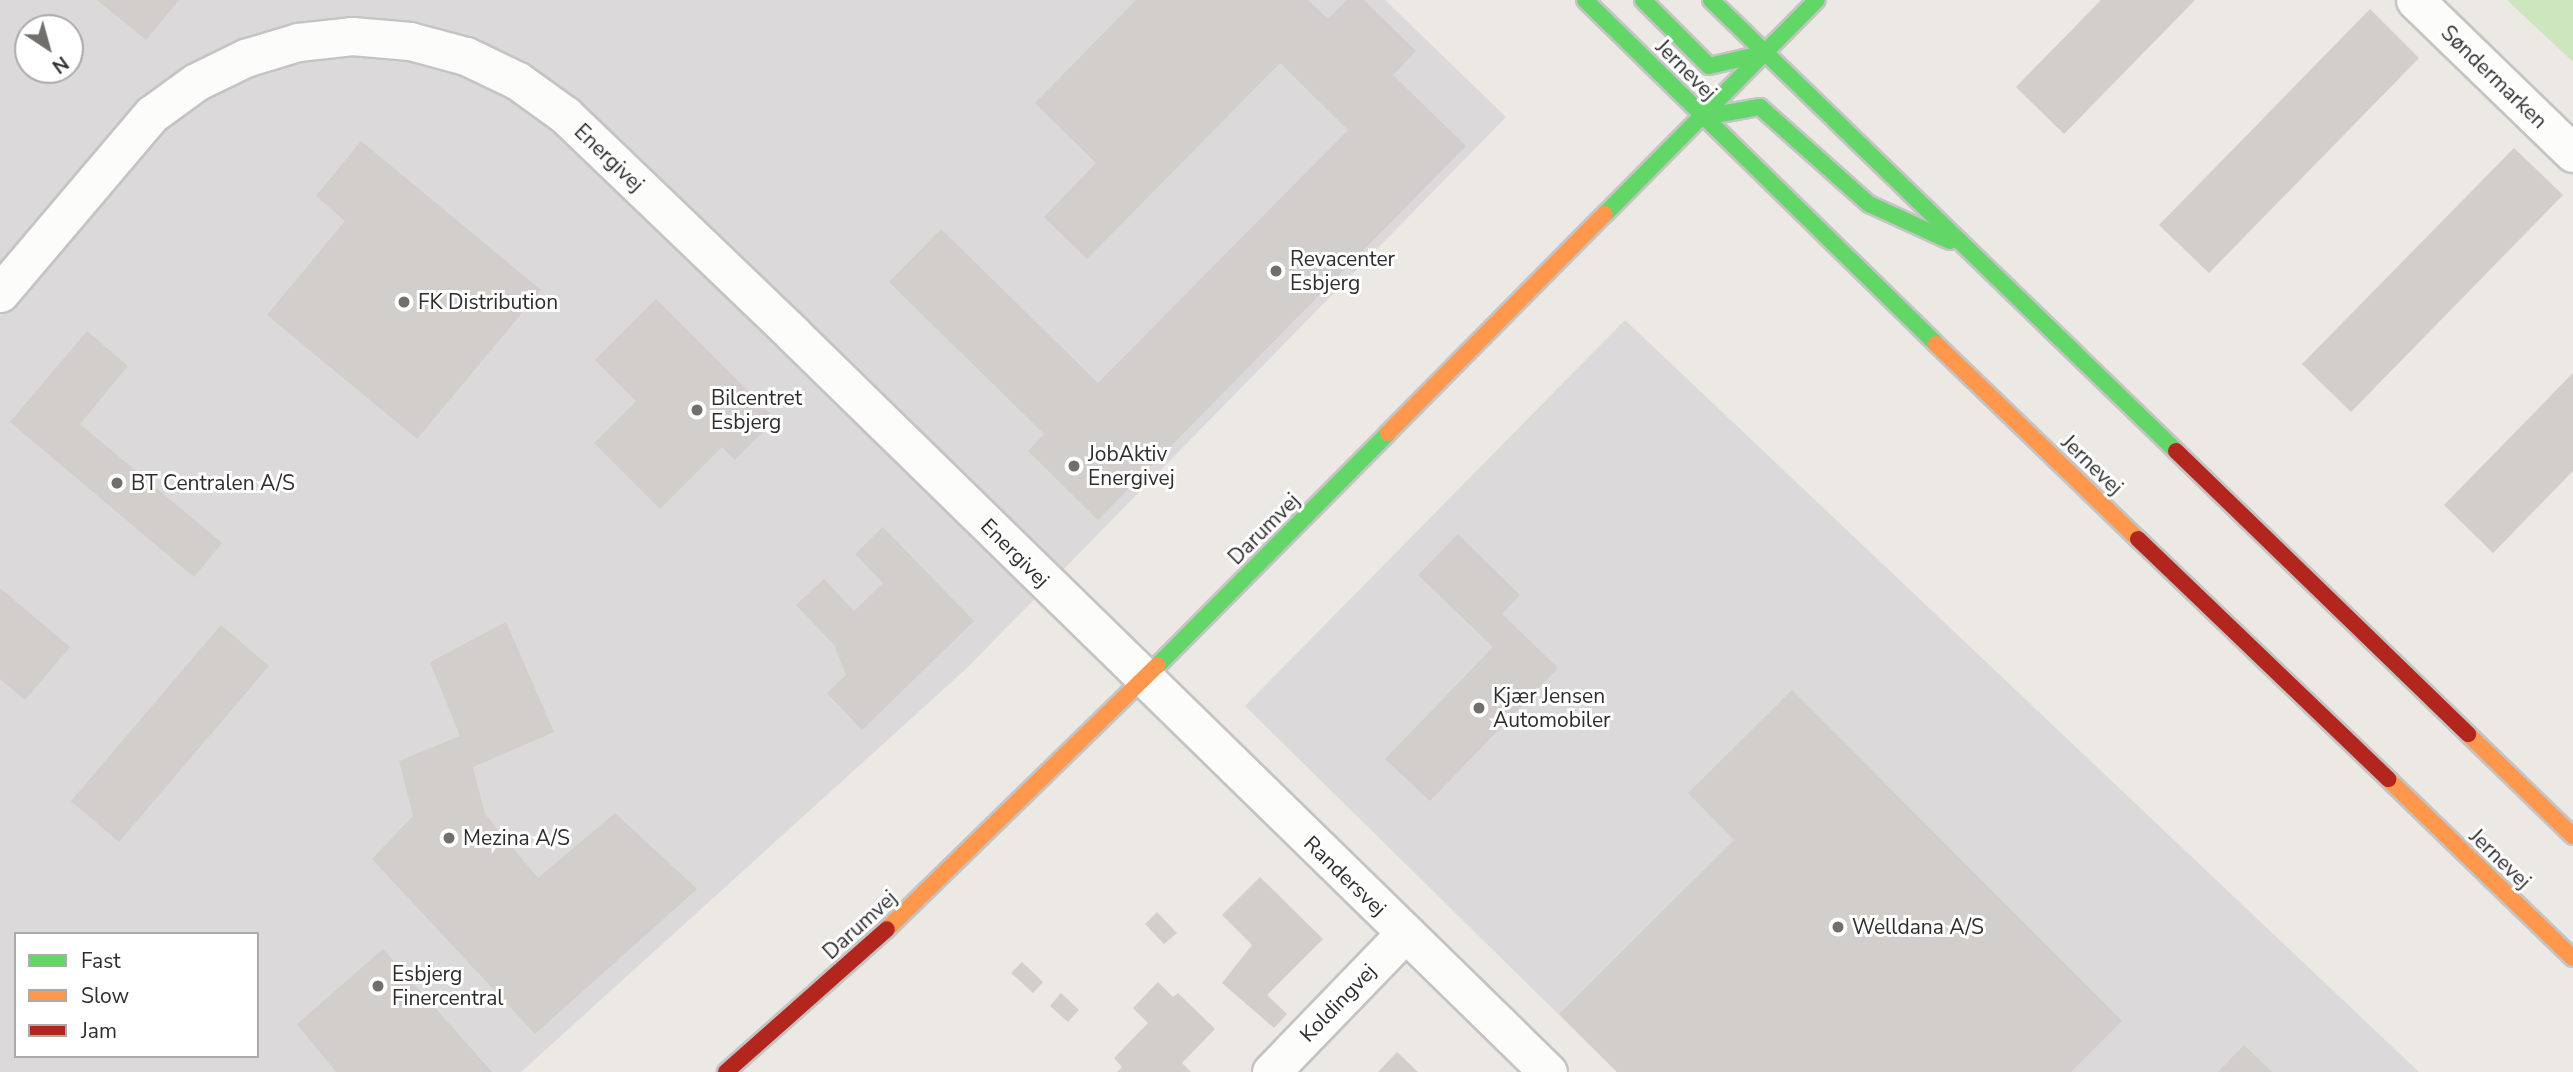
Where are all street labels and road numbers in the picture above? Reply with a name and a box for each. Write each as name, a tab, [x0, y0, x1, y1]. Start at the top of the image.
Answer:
street label: Søndermarken	[2436, 20, 2552, 134]
street label: Jernevej	[1650, 34, 1722, 106]
street label: Energivej	[569, 119, 649, 197]
street label: Jernevej	[2056, 430, 2128, 500]
street label: Darumvej	[1223, 488, 1305, 570]
street label: Energivej	[975, 513, 1055, 593]
street label: Jernevej	[2464, 824, 2536, 894]
street label: Randersvej	[1299, 831, 1391, 921]
street label: Darumvej	[818, 885, 902, 965]
street label: Koldingvej	[1295, 959, 1381, 1047]

